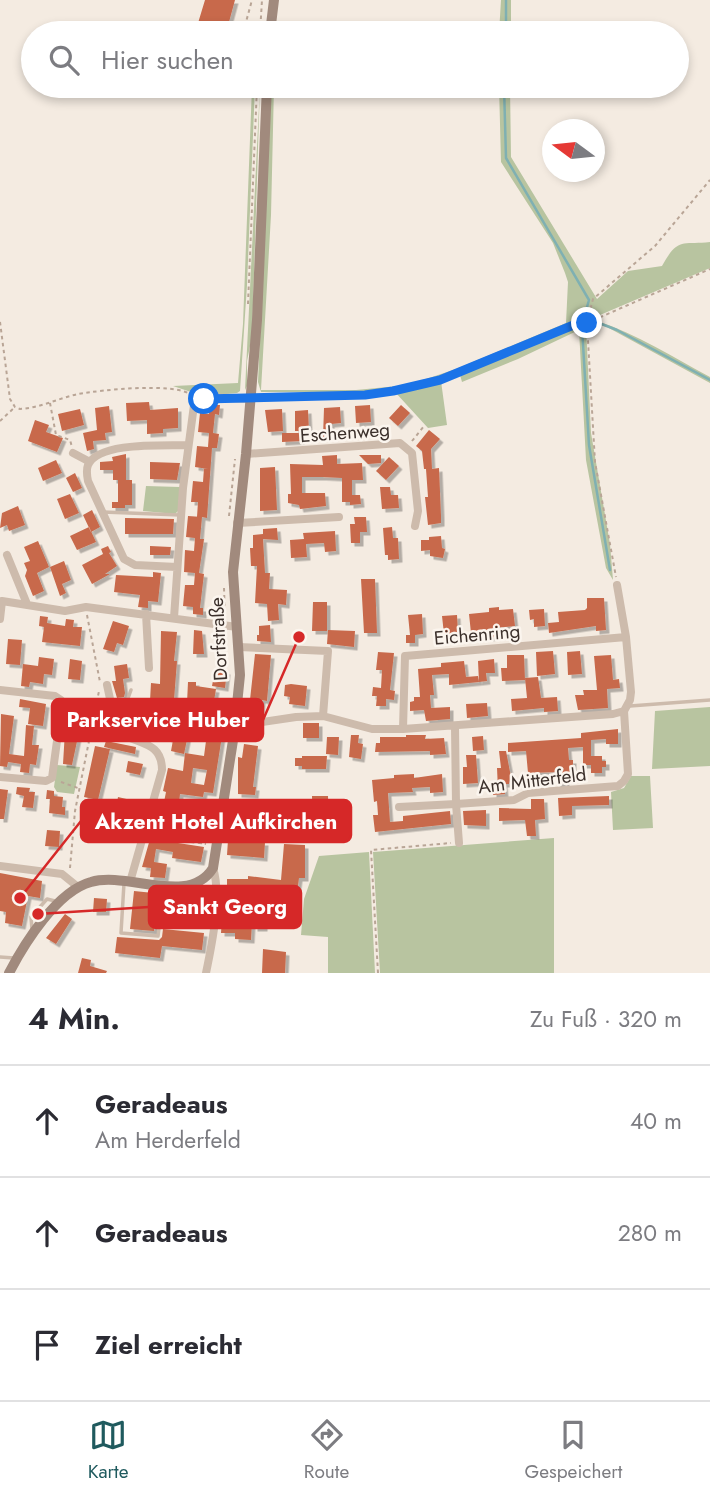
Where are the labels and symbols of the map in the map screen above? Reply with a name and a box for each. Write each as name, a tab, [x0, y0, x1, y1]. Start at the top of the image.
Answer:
north arrow	[542, 119, 605, 182]
route end	[571, 307, 602, 338]
route start	[188, 383, 219, 414]
street label: Eschenweg	[299, 416, 391, 449]
street label: Dorfstraße	[203, 596, 234, 681]
street label: Eichenring	[433, 617, 521, 652]
callout: Parkservice Huber	[52, 699, 263, 741]
text: Parkservice Huber	[66, 705, 250, 735]
street label: Am Mitterfeld	[476, 760, 588, 801]
callout: Akzent Hotel Aufkirchen	[81, 800, 351, 842]
text: Akzent Hotel Aufkirchen	[94, 807, 337, 837]
callout: Sankt Georg	[149, 886, 301, 928]
text: Sankt Georg	[163, 892, 287, 922]

